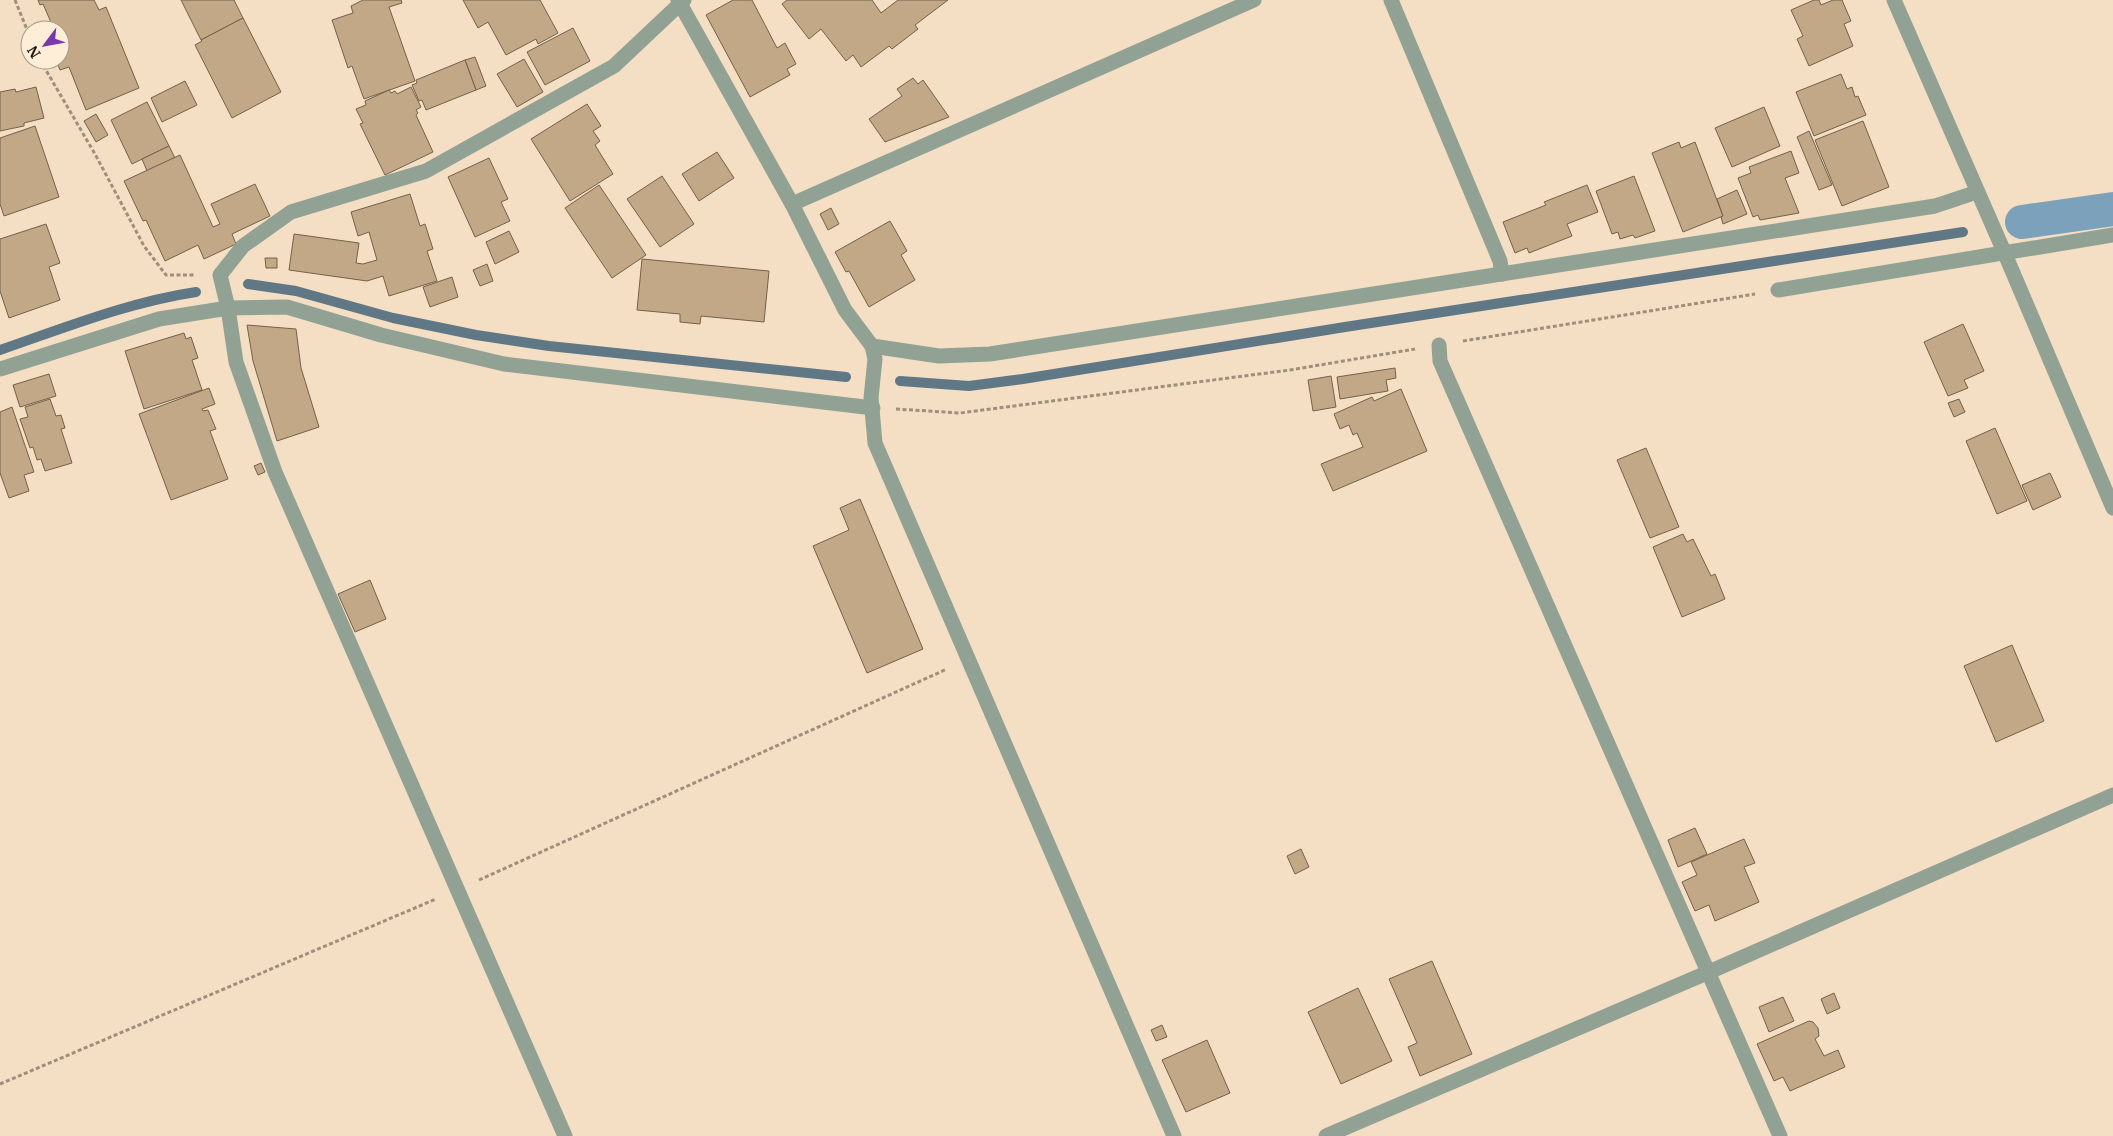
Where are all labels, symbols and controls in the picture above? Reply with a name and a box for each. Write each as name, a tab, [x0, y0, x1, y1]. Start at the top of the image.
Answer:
north arrow	[20, 20, 70, 70]
text: N	[23, 42, 45, 61]

